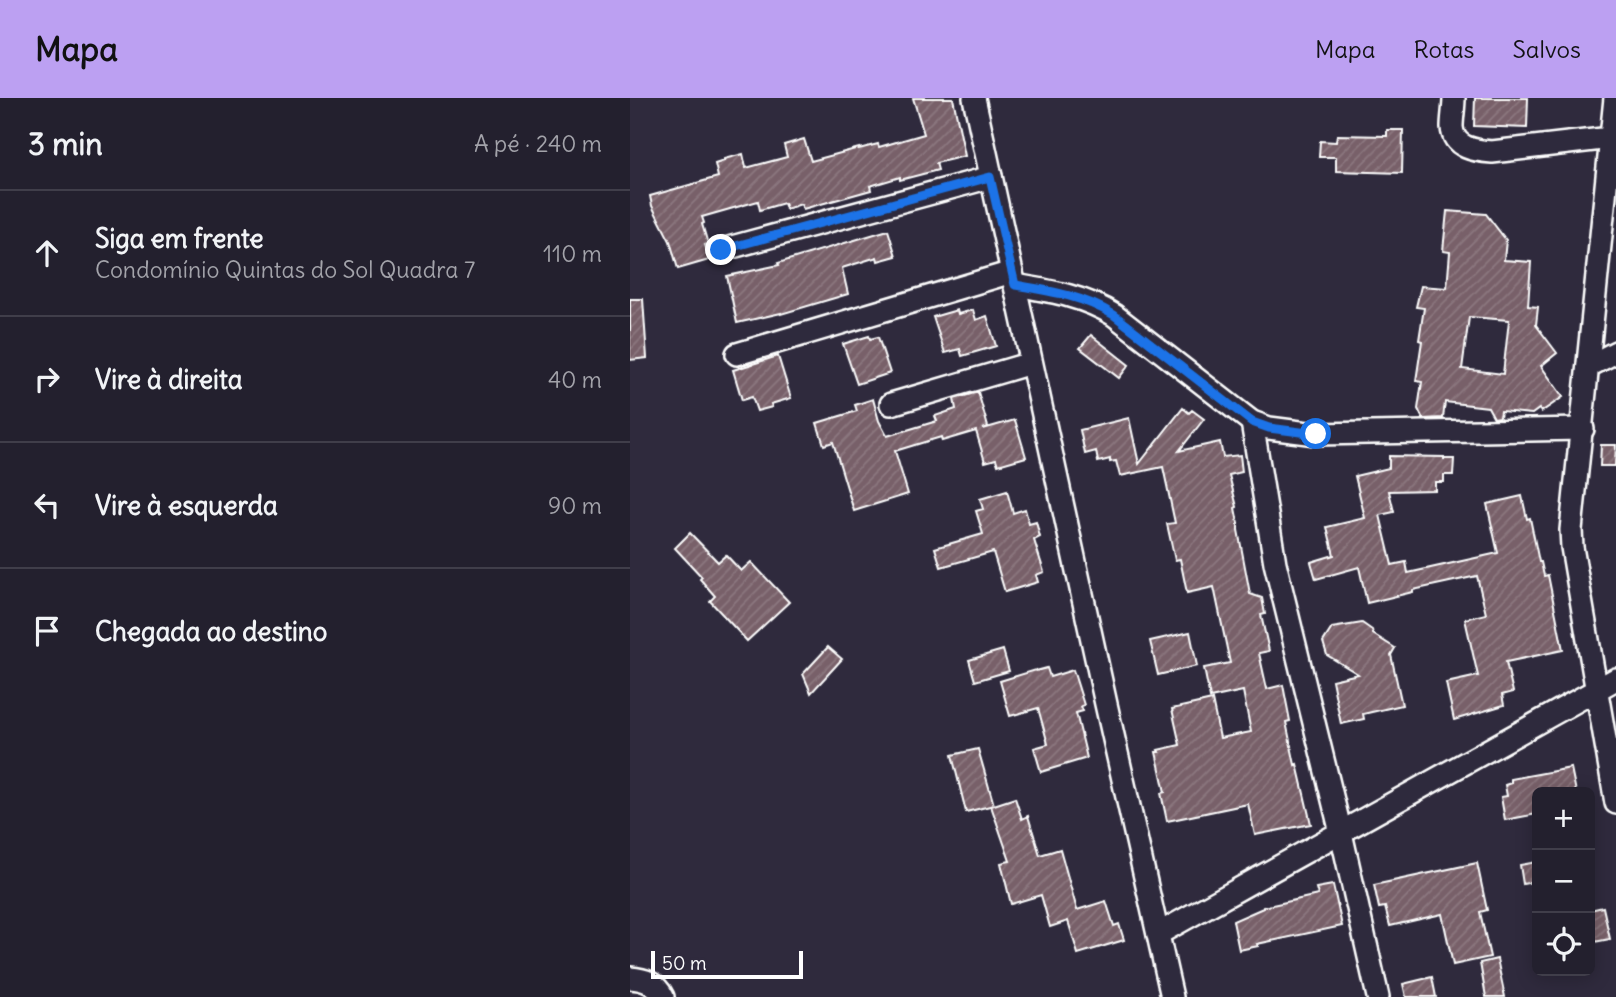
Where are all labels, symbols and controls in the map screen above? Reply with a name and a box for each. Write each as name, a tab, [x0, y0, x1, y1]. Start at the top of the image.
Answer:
text: Mapa	[35, 28, 118, 70]
text: Mapa	[1315, 34, 1375, 64]
text: Rotas	[1413, 34, 1475, 64]
text: Salvos	[1513, 34, 1581, 64]
text: 3 min	[28, 125, 103, 163]
text: A pé · 240 m	[474, 129, 602, 158]
text: Siga em frente	[95, 222, 263, 255]
icon: ahead	[28, 234, 66, 272]
route end	[705, 234, 736, 265]
text: 110 m	[543, 239, 602, 268]
text: Condomínio Quintas do Sol Quadra 7	[95, 255, 475, 284]
icon: right	[28, 360, 66, 398]
text: Vire à direita	[95, 363, 243, 396]
text: 40 m	[548, 365, 602, 394]
route start	[1300, 418, 1331, 449]
icon: left	[28, 486, 66, 524]
text: Vire à esquerda	[95, 489, 278, 522]
text: 90 m	[548, 491, 602, 520]
icon: arrive	[28, 612, 66, 650]
text: Chegada ao destino	[95, 615, 327, 648]
map controls	[1532, 787, 1595, 976]
button: +	[1532, 787, 1595, 850]
button: −	[1532, 850, 1595, 913]
button: locate	[1532, 913, 1595, 976]
scale bar	[651, 948, 803, 980]
text: 50 m	[662, 951, 707, 975]

